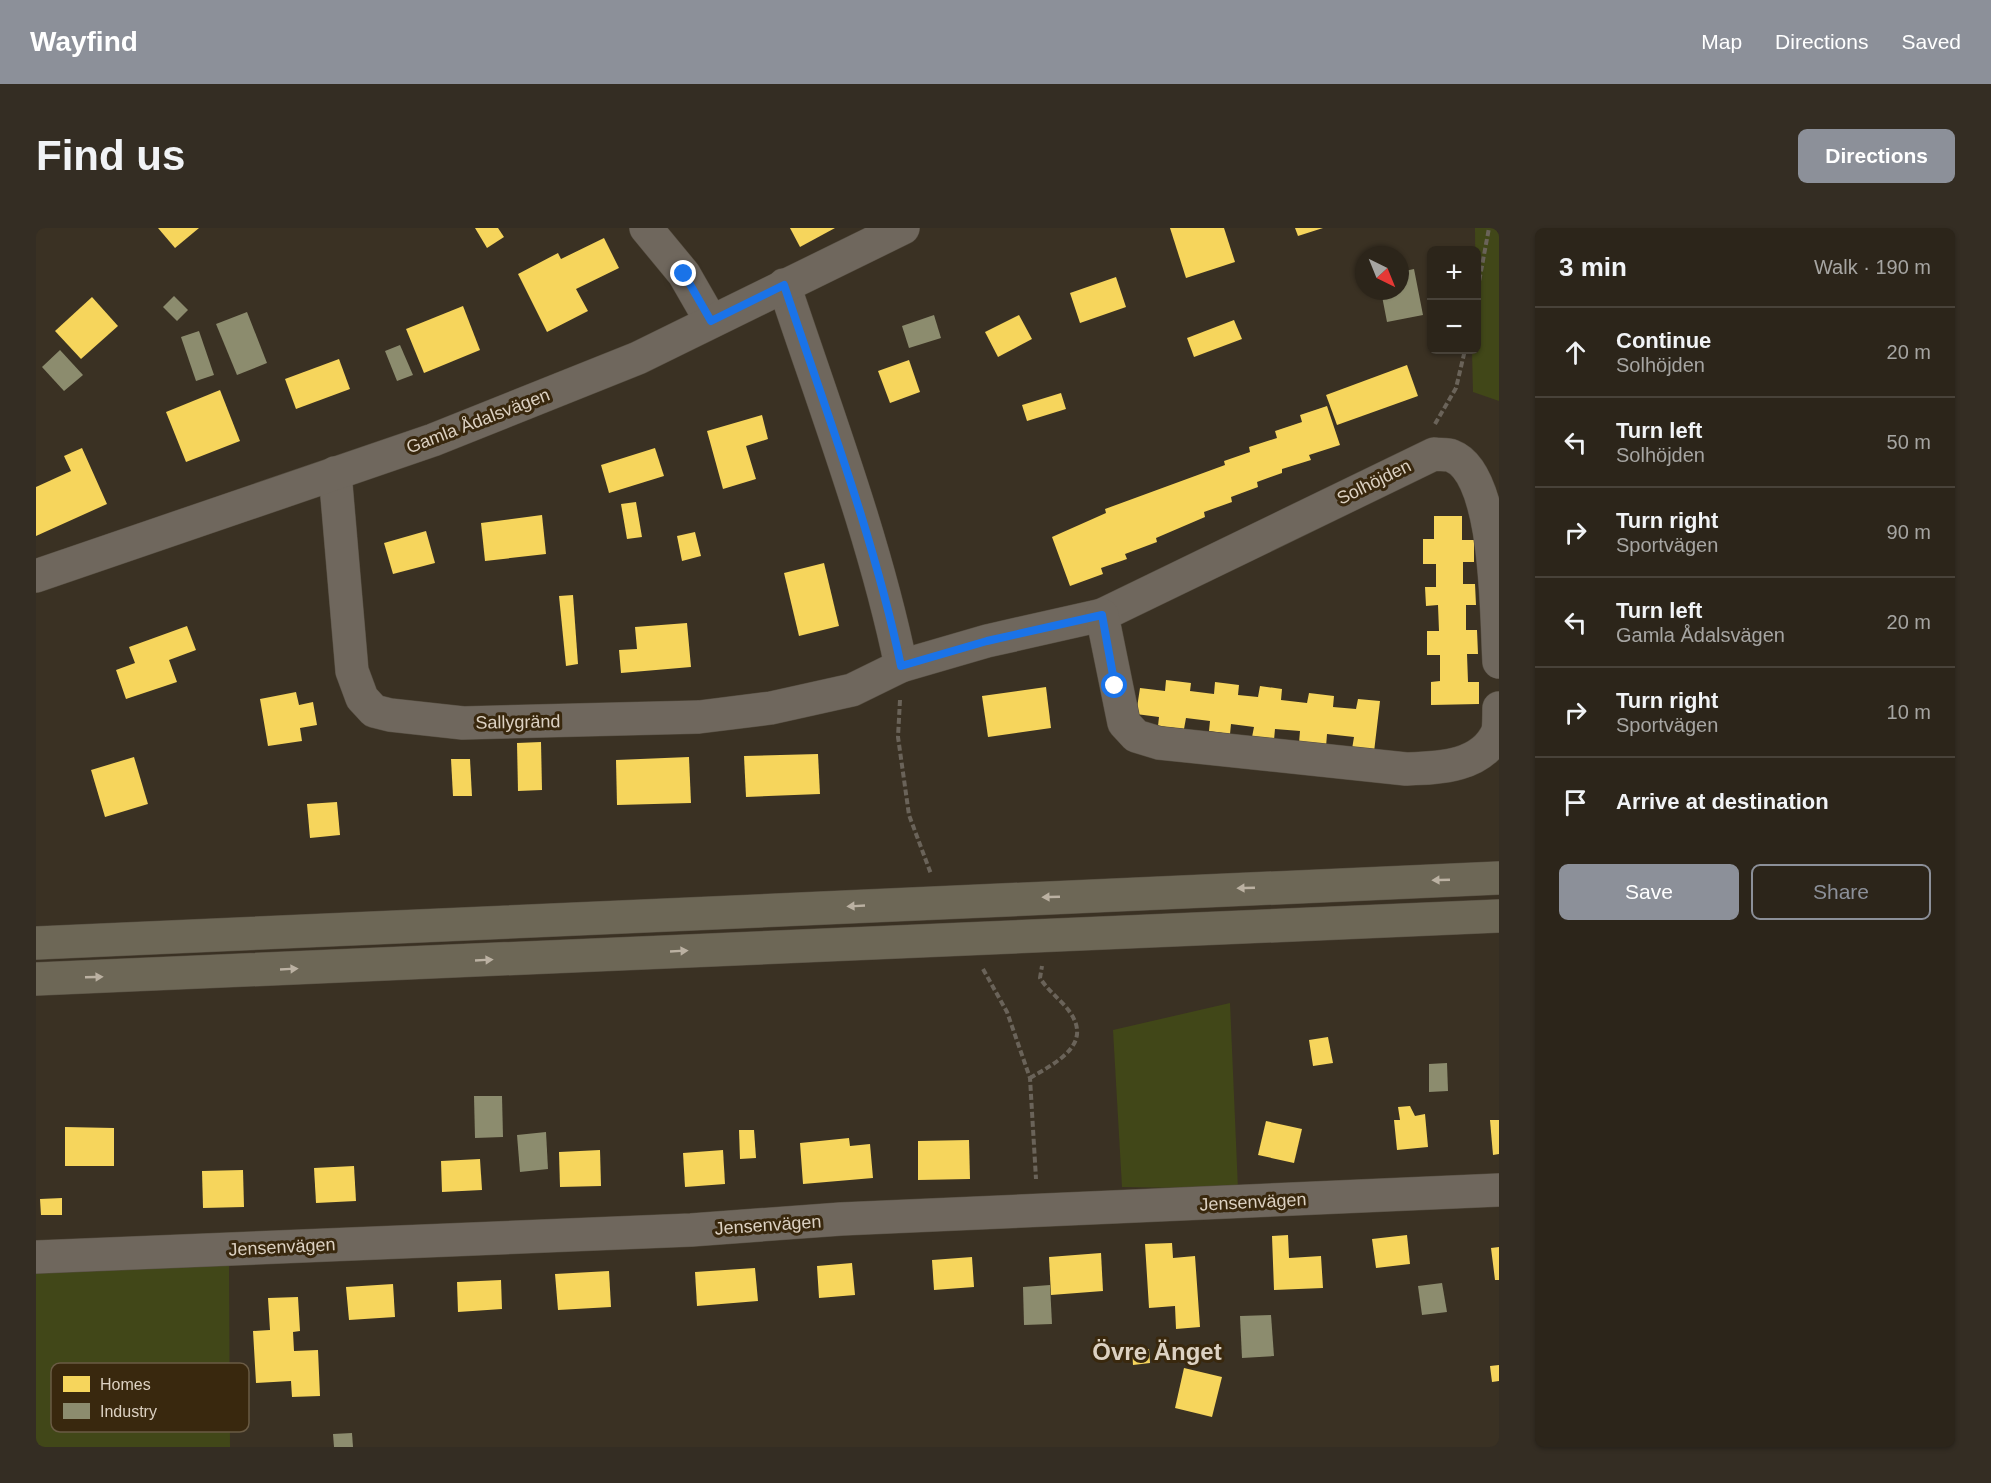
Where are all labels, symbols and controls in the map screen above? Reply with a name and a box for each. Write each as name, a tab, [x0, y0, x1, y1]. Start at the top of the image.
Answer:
text: Wayfind	[30, 26, 138, 57]
text: Map	[1701, 30, 1742, 53]
text: Directions	[1775, 30, 1868, 53]
text: Saved	[1901, 30, 1961, 53]
button: Directions	[1798, 129, 1955, 183]
text: Find us	[36, 132, 185, 179]
north arrow	[1355, 246, 1409, 300]
map controls	[1427, 246, 1481, 354]
button: +	[1427, 246, 1481, 300]
text: 3 min	[1559, 252, 1627, 282]
text: Walk · 190 m	[1814, 256, 1931, 278]
route end	[670, 260, 696, 286]
button: −	[1427, 300, 1481, 354]
text: Continue	[1616, 328, 1711, 353]
icon: ahead	[1559, 336, 1592, 369]
text: 20 m	[1887, 341, 1931, 363]
text: Solhöjden	[1616, 354, 1705, 376]
street label: Gamla Ådalsvägen	[403, 384, 553, 458]
text: Turn left	[1616, 418, 1702, 443]
icon: left	[1559, 426, 1592, 459]
text: 50 m	[1887, 431, 1931, 453]
text: Solhöjden	[1616, 444, 1705, 466]
street label: Solhöjden	[1334, 455, 1414, 509]
text: Turn right	[1616, 508, 1718, 533]
icon: right	[1559, 516, 1592, 549]
text: 90 m	[1887, 521, 1931, 543]
text: Sportvägen	[1616, 534, 1718, 556]
text: Turn left	[1616, 598, 1702, 623]
icon: left	[1559, 606, 1592, 639]
text: 20 m	[1887, 611, 1931, 633]
text: Gamla Ådalsvägen	[1616, 624, 1785, 646]
route start	[1101, 672, 1127, 698]
text: Turn right	[1616, 688, 1718, 713]
icon: right	[1559, 696, 1592, 729]
text: 10 m	[1887, 701, 1931, 723]
street label: Sallygränd	[475, 711, 561, 733]
text: Sportvägen	[1616, 714, 1718, 736]
icon: arrive	[1559, 786, 1592, 819]
text: Arrive at destination	[1616, 789, 1829, 814]
button: Save	[1559, 864, 1739, 920]
button: Share	[1751, 864, 1931, 920]
one-way arrow	[1431, 875, 1450, 885]
one-way arrow	[1236, 884, 1255, 893]
one-way arrow	[1041, 892, 1060, 901]
one-way arrow	[847, 901, 866, 910]
one-way arrow	[669, 947, 688, 956]
one-way arrow	[475, 956, 494, 965]
one-way arrow	[280, 964, 299, 973]
one-way arrow	[85, 972, 104, 982]
street label: Jensenvägen	[1199, 1189, 1307, 1215]
street label: Jensenvägen	[714, 1211, 822, 1239]
street label: Jensenvägen	[228, 1234, 336, 1260]
district label: Övre Änget	[1092, 1338, 1222, 1365]
legend	[51, 1363, 249, 1432]
text: Homes	[100, 1376, 151, 1393]
text: Industry	[100, 1403, 157, 1420]

